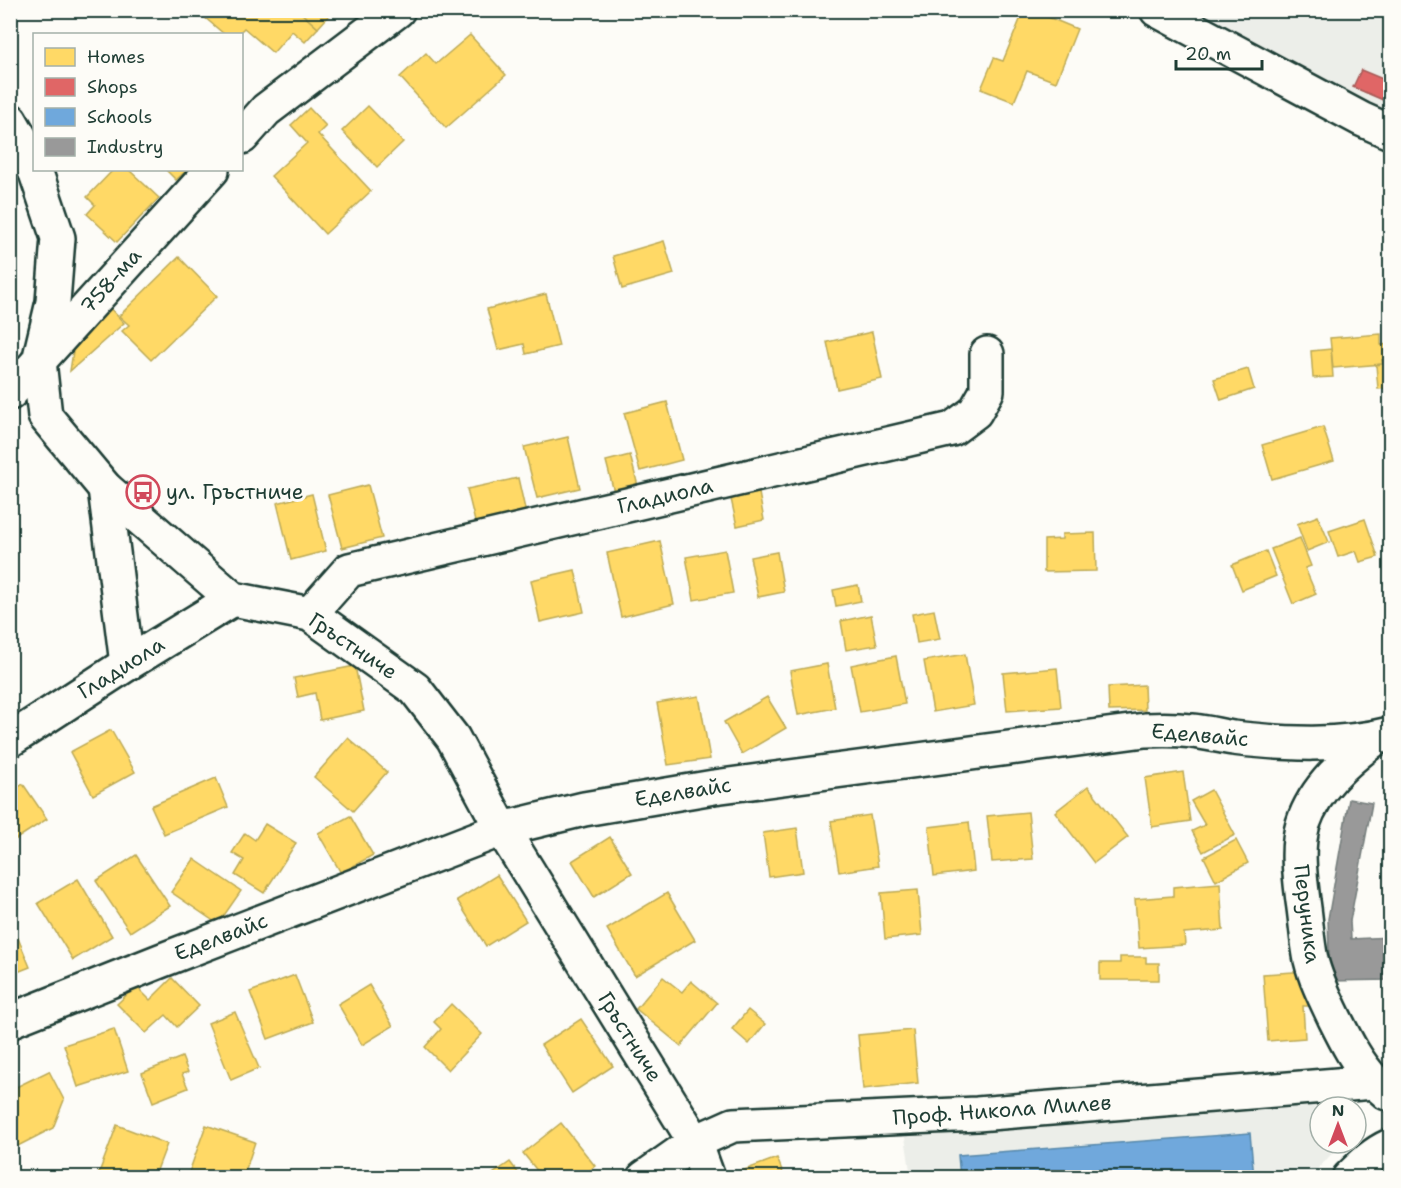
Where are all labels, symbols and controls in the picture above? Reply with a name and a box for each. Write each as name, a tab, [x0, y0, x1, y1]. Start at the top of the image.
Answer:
legend	[33, 33, 243, 171]
scale bar	[1176, 33, 1262, 71]
text: 20 m	[1185, 42, 1231, 66]
text: Homes	[87, 45, 145, 69]
text: Shops	[87, 75, 138, 99]
text: Schools	[87, 105, 153, 129]
text: Industry	[87, 135, 163, 159]
street label: 758-ма	[74, 242, 148, 320]
street label: Гладиола	[614, 471, 716, 521]
bus stop icon: ул. Гръстниче	[125, 474, 161, 510]
place label: ул. Гръстниче	[166, 478, 304, 506]
street label: Гръстниче	[303, 606, 403, 686]
street label: Гладиола	[72, 630, 170, 706]
street label: Еделвайс	[1150, 717, 1250, 753]
street label: Еделвайс	[633, 771, 733, 813]
street label: Перуника	[1287, 863, 1327, 965]
street label: Еделвайс	[170, 906, 272, 968]
street label: Гръстниче	[591, 987, 669, 1087]
street label: Проф. Никола Милев	[892, 1088, 1112, 1132]
north arrow	[1308, 1095, 1368, 1155]
text: N	[1332, 1100, 1344, 1121]

